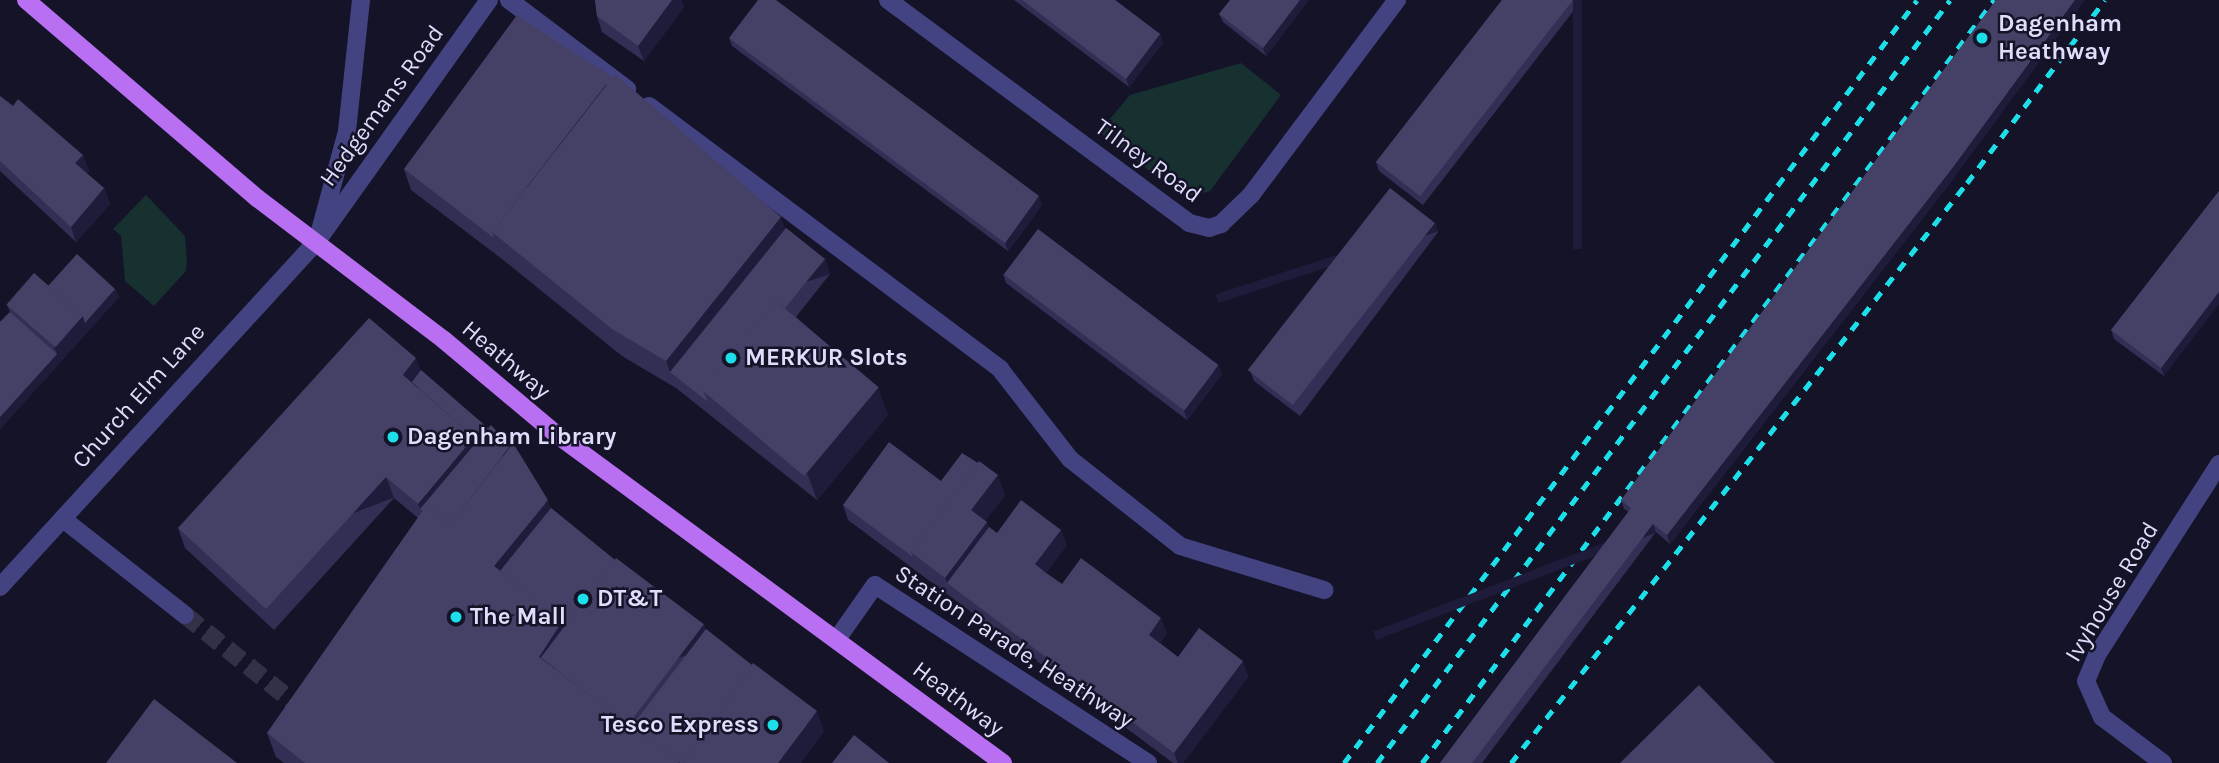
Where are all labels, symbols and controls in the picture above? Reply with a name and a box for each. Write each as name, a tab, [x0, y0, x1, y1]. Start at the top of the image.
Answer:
place label: Dagenham Heathway	[1998, 10, 2122, 66]
street label: Hedgemans Road	[314, 20, 450, 192]
marker: Dagenham Heathway	[1972, 28, 1992, 48]
street label: Tilney Road	[1089, 113, 1207, 209]
street label: Heathway	[456, 315, 556, 405]
street label: Church Elm Lane	[67, 318, 211, 474]
place label: MERKUR Slots	[745, 344, 908, 372]
marker: MERKUR Slots	[723, 350, 739, 366]
place label: Dagenham Library	[407, 423, 616, 451]
marker: Dagenham Library	[385, 429, 401, 445]
street label: Ivyhouse Road	[2059, 517, 2165, 667]
street label: Station Parade, Heathway	[889, 559, 1139, 735]
place label: DT&T	[597, 585, 662, 613]
marker: DT&T	[575, 591, 591, 607]
place label: The Mall	[470, 603, 566, 631]
marker: The Mall	[448, 609, 464, 625]
street label: Heathway	[907, 655, 1009, 743]
place label: Tesco Express	[601, 711, 759, 739]
marker: Tesco Express	[765, 717, 781, 733]

